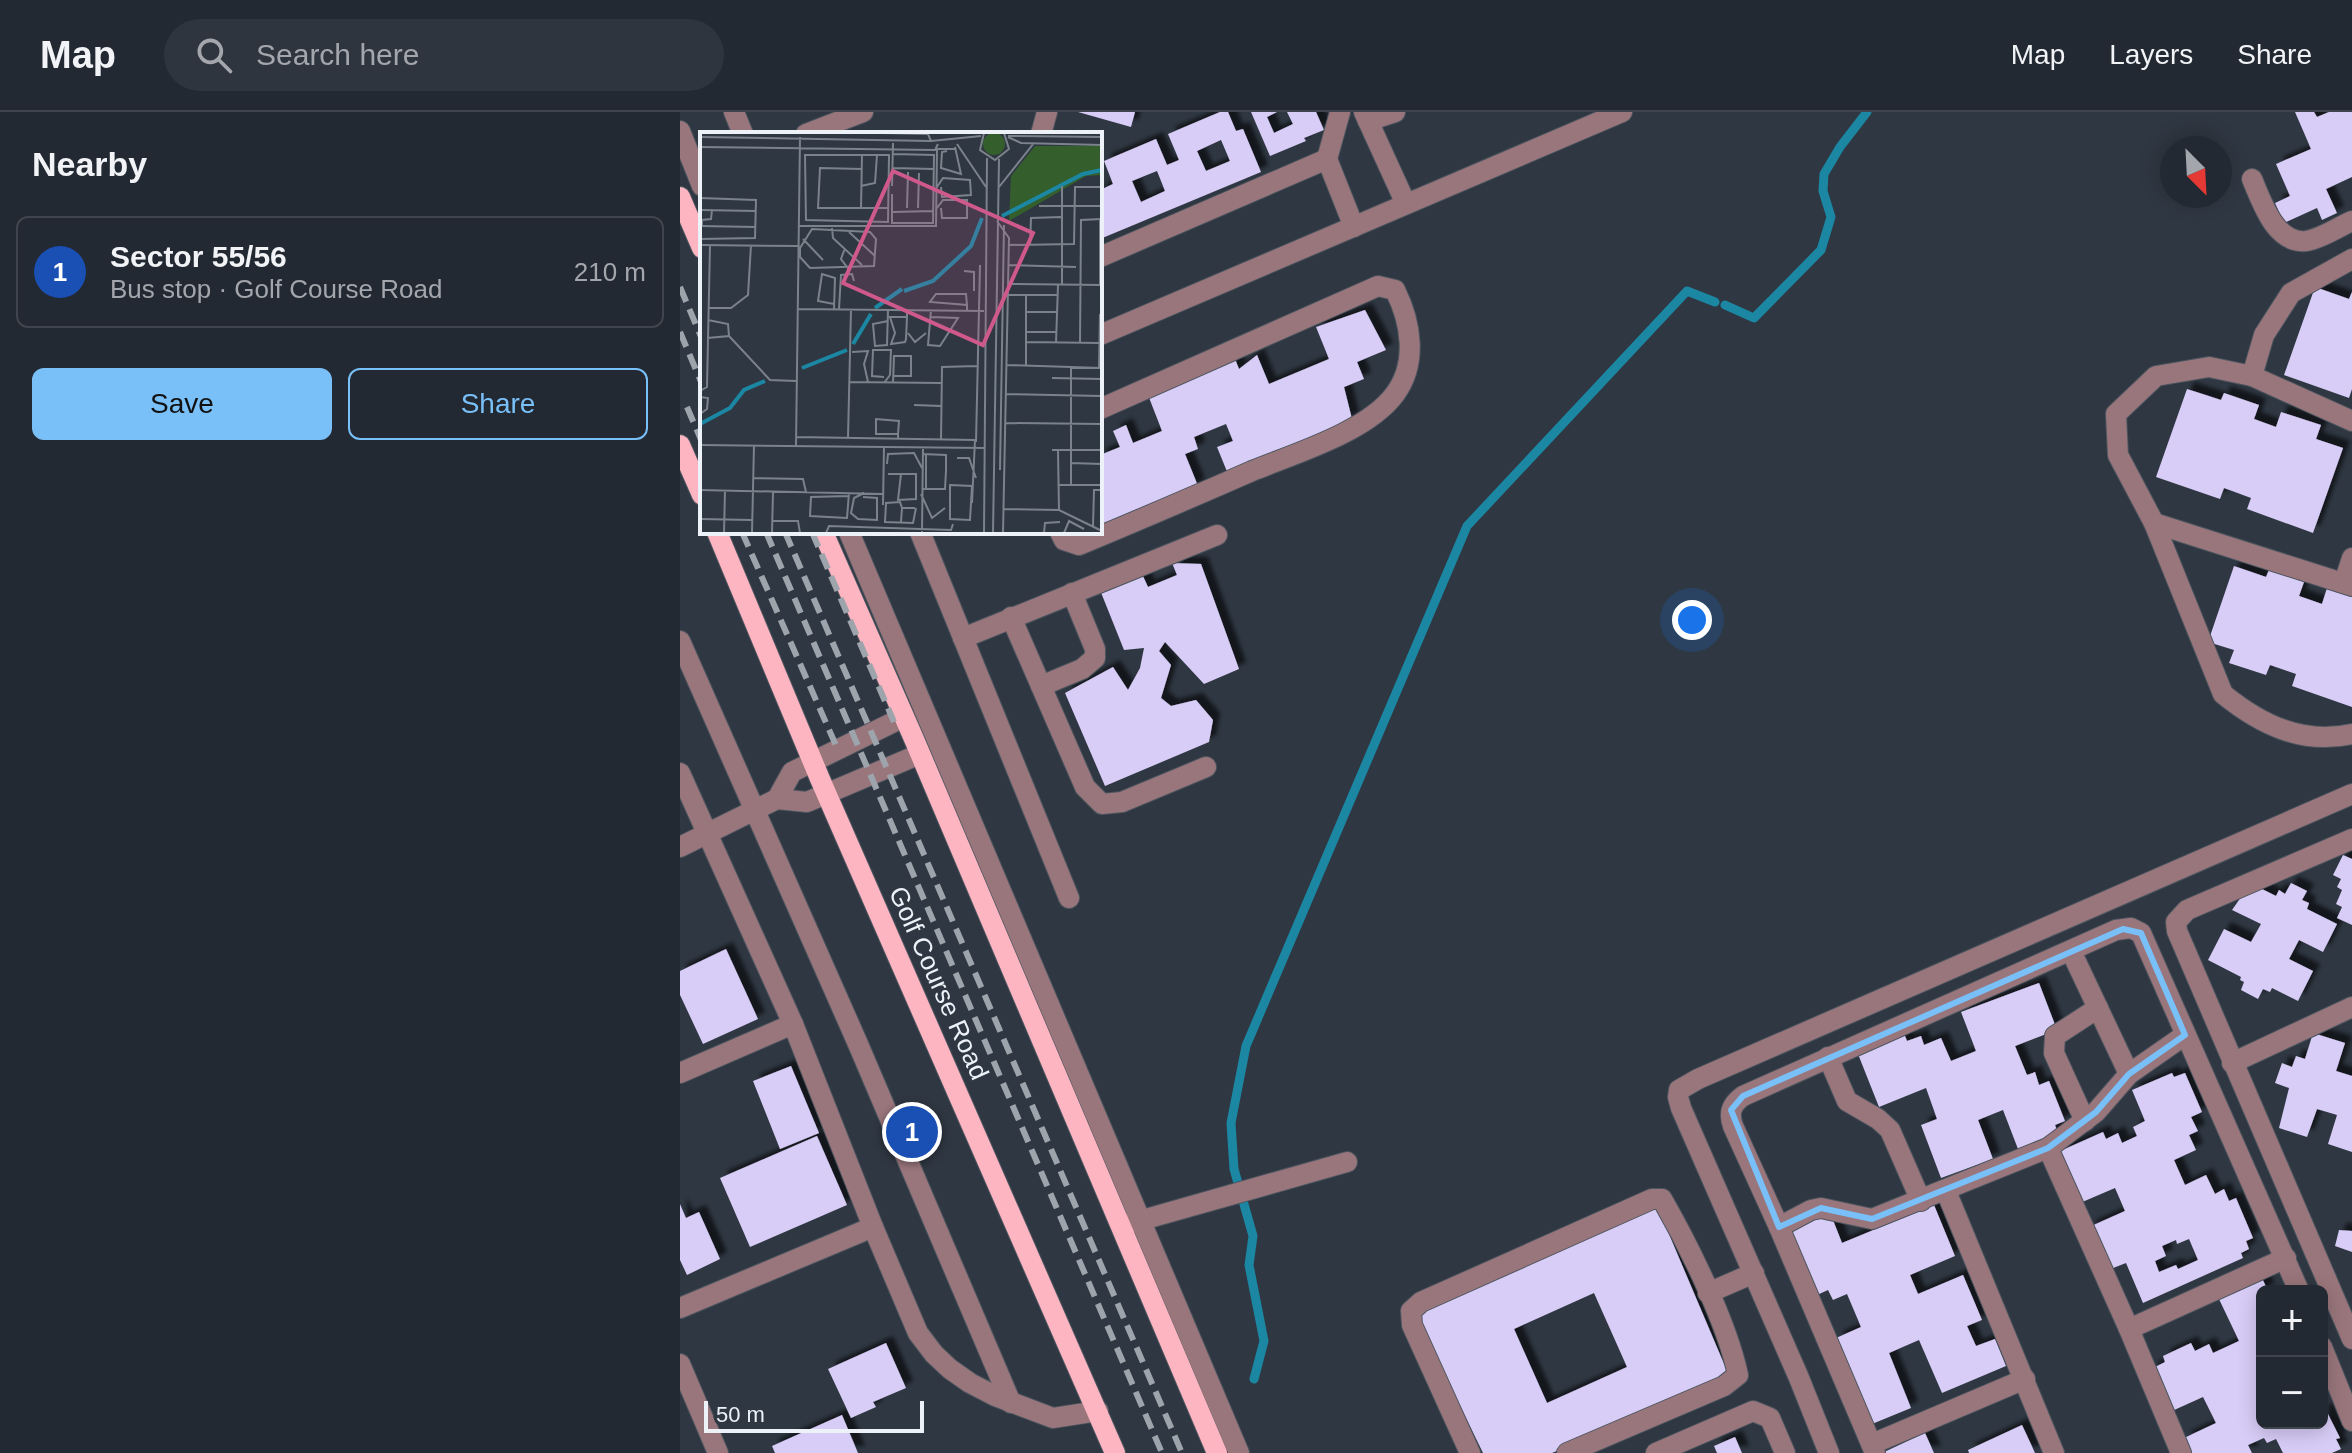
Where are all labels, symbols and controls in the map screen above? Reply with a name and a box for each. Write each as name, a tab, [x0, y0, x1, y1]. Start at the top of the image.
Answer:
search box	[164, 19, 724, 91]
icon: search	[192, 33, 236, 77]
text: Map	[40, 34, 116, 76]
text: Search here	[256, 38, 419, 71]
text: Map	[2011, 39, 2065, 70]
text: Layers	[2109, 39, 2193, 70]
text: Share	[2237, 39, 2312, 70]
inset map	[700, 132, 1102, 534]
north arrow	[2160, 136, 2232, 208]
text: Nearby	[32, 145, 147, 183]
text: Sector 55/56	[110, 240, 287, 273]
text: 1	[53, 257, 67, 287]
text: 210 m	[574, 257, 646, 287]
text: Bus stop · Golf Course Road	[110, 274, 442, 304]
button: Save	[32, 368, 332, 440]
button: Share	[348, 368, 648, 440]
your location	[1672, 600, 1712, 640]
street label: Golf Course Road	[883, 882, 995, 1084]
pin: 1	[886, 1102, 938, 1162]
map controls	[2256, 1285, 2328, 1429]
button: +	[2256, 1285, 2328, 1357]
button: −	[2256, 1357, 2328, 1429]
scale bar	[704, 1397, 924, 1433]
text: 50 m	[716, 1402, 765, 1427]

